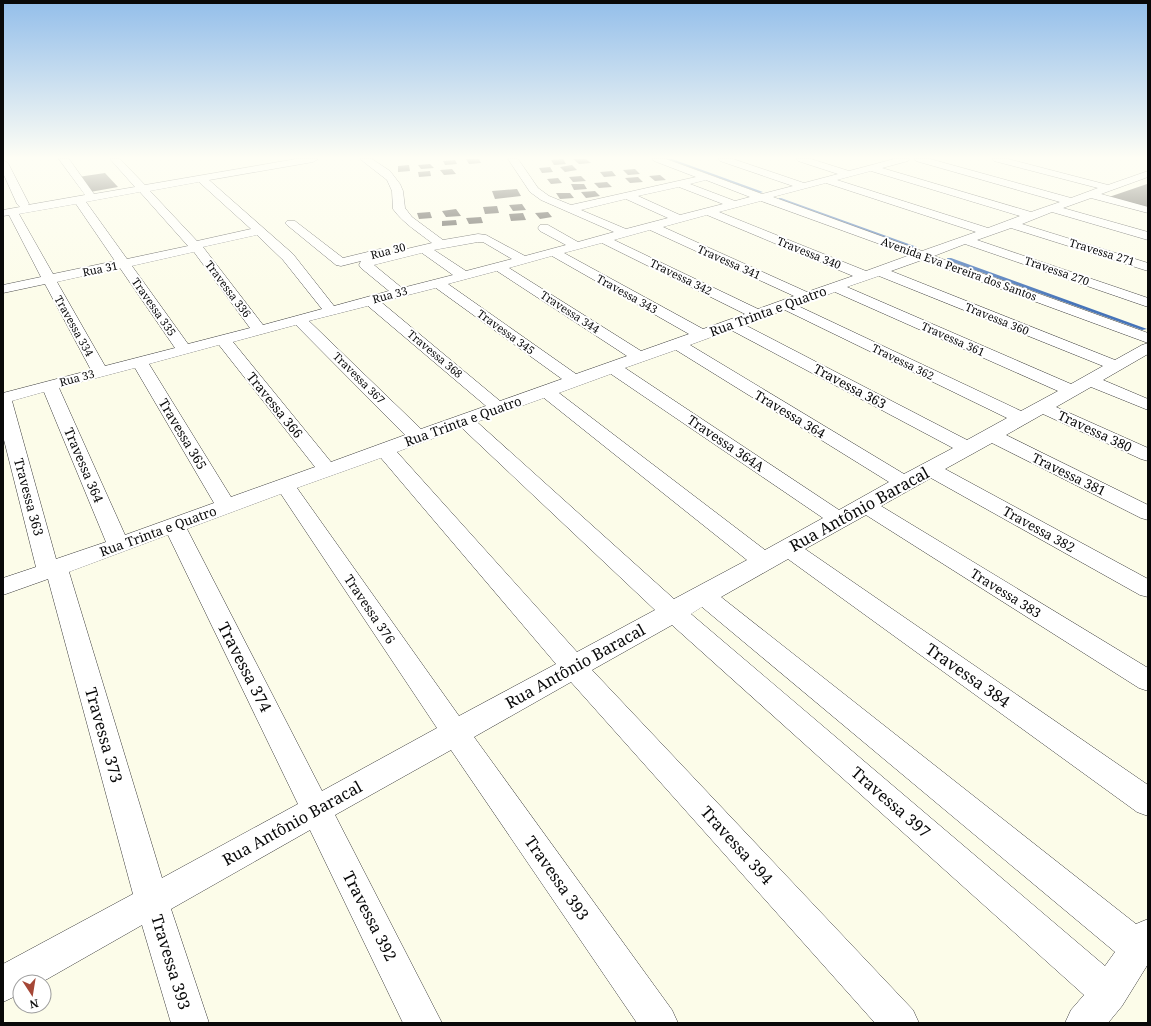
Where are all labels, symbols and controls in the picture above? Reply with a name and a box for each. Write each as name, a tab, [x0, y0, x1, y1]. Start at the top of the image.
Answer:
street label: Travessa 340	[775, 233, 843, 272]
street label: Avenida Eva Pereira dos Santos	[879, 233, 1039, 304]
street label: Travessa 271	[1068, 234, 1137, 269]
street label: Rua 30	[369, 239, 407, 262]
street label: Travessa 341	[695, 241, 763, 282]
street label: Travessa 270	[1023, 252, 1092, 289]
street label: Travessa 342	[648, 255, 715, 298]
street label: Rua 31	[81, 257, 119, 280]
street label: Travessa 336	[202, 257, 255, 320]
street label: Travessa 343	[594, 271, 660, 317]
street label: Travessa 335	[129, 275, 180, 339]
street label: Rua Trinta e Quatro	[707, 281, 829, 341]
street label: Rua 33	[371, 283, 409, 306]
street label: Travessa 344	[538, 287, 603, 336]
street label: Travessa 334	[51, 293, 97, 359]
street label: Travessa 360	[963, 299, 1031, 338]
street label: Travessa 345	[475, 306, 538, 358]
street label: Travessa 361	[919, 318, 987, 359]
street label: Travessa 368	[405, 326, 466, 381]
street label: Travessa 362	[870, 340, 937, 383]
street label: Travessa 367	[330, 348, 389, 407]
street label: Travessa 363	[811, 359, 889, 413]
street label: Rua 33	[58, 366, 96, 389]
street label: Travessa 366	[243, 368, 307, 442]
street label: Travessa 364	[751, 386, 829, 443]
street label: Rua Trinta e Quatro	[402, 391, 524, 451]
street label: Travessa 365	[155, 395, 211, 473]
street label: Travessa 380	[1055, 406, 1135, 456]
street label: Travessa 364A	[684, 411, 769, 476]
street label: Travessa 364	[60, 425, 108, 506]
street label: Travessa 381	[1029, 448, 1109, 500]
street label: Travessa 363	[10, 456, 48, 538]
street label: Rua Antônio Baracal	[785, 461, 933, 557]
street label: Rua Trinta e Quatro	[97, 501, 219, 561]
street label: Travessa 382	[1000, 502, 1078, 556]
street label: Travessa 383	[967, 564, 1045, 622]
street label: Travessa 376	[340, 571, 400, 647]
street label: Travessa 374	[213, 618, 277, 716]
street label: Rua Antônio Baracal	[501, 618, 649, 714]
street label: Travessa 384	[921, 638, 1015, 712]
street label: Travessa 373	[80, 685, 128, 785]
street label: Travessa 397	[847, 761, 935, 843]
street label: Rua Antônio Baracal	[218, 775, 366, 871]
street label: Travessa 394	[696, 801, 778, 889]
street label: Travessa 393	[520, 831, 594, 925]
street label: Travessa 392	[338, 867, 402, 965]
street label: Travessa 393	[146, 912, 196, 1012]
north arrow	[12, 974, 52, 1014]
text: N	[28, 996, 40, 1013]

